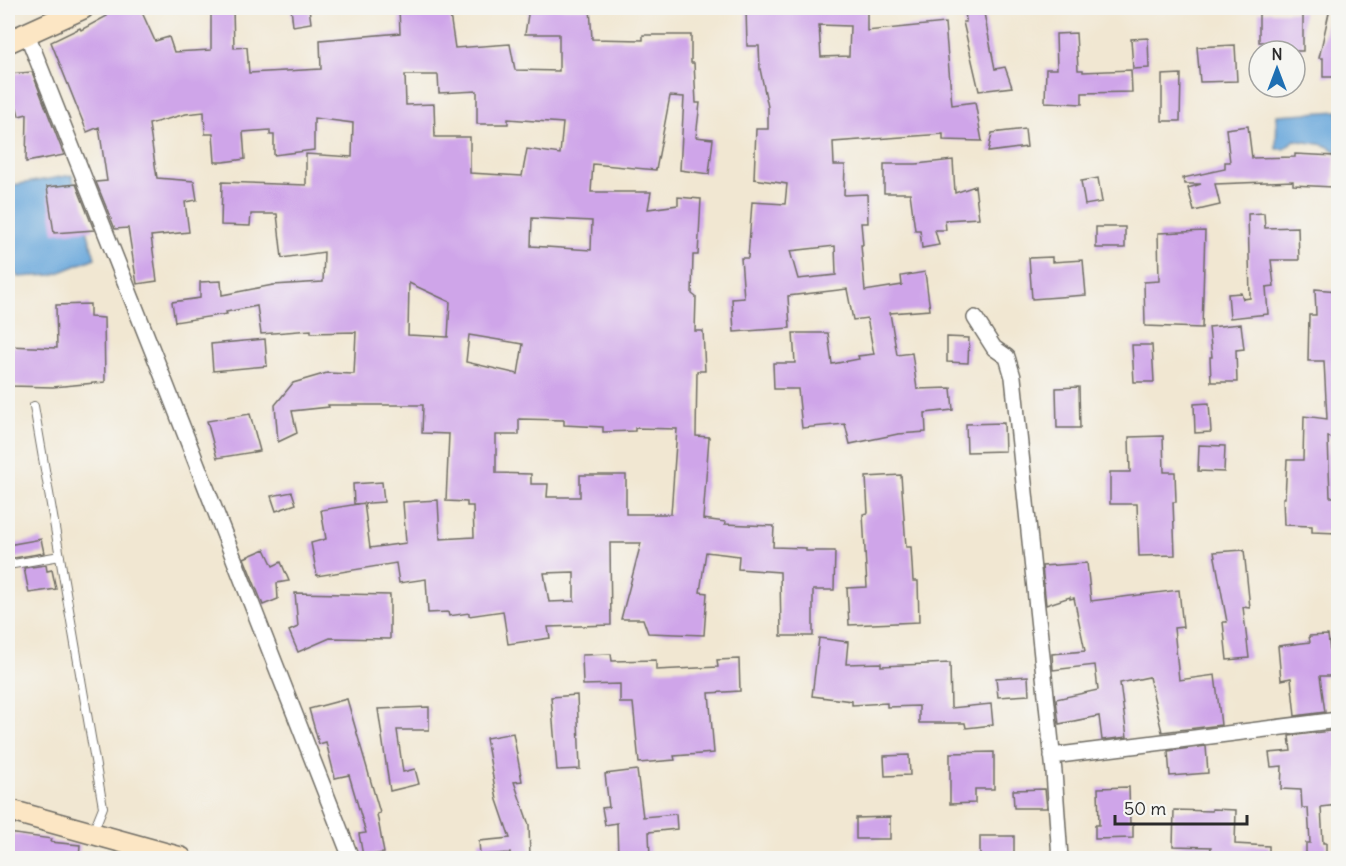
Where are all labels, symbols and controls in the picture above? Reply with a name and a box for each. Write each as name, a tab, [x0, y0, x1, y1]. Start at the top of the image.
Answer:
north arrow	[1247, 39, 1307, 99]
text: N	[1271, 44, 1283, 64]
scale bar	[1115, 788, 1247, 826]
text: 50 m	[1124, 797, 1166, 820]

